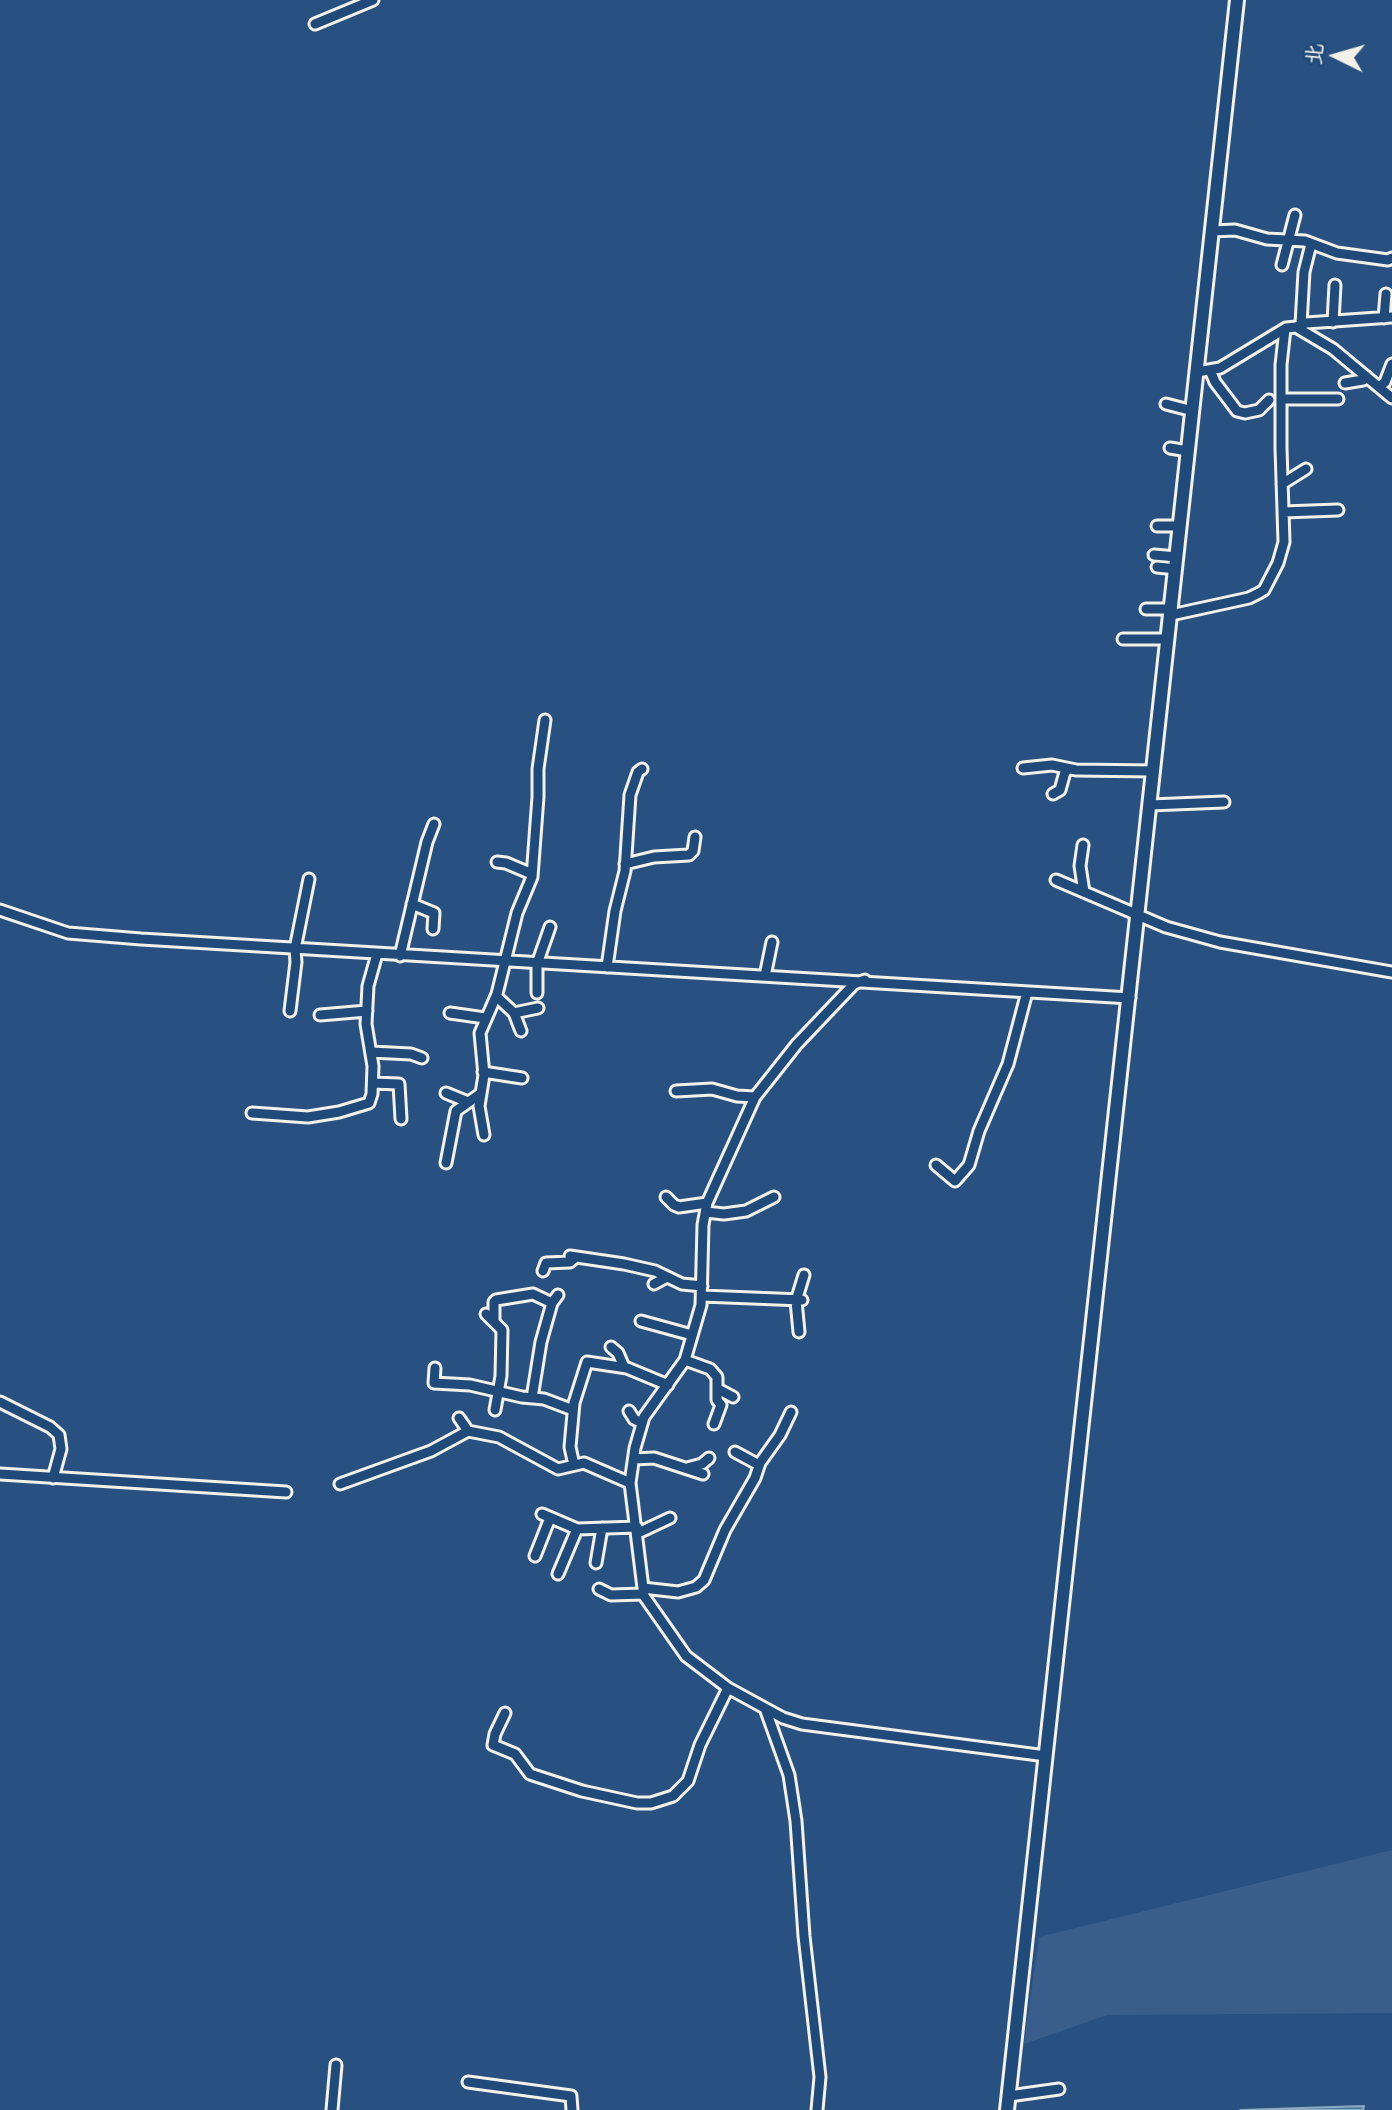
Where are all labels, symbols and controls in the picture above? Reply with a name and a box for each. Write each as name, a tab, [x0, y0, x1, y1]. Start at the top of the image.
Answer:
north arrow	[1296, 16, 1376, 96]
text: 北	[1294, 41, 1329, 66]

